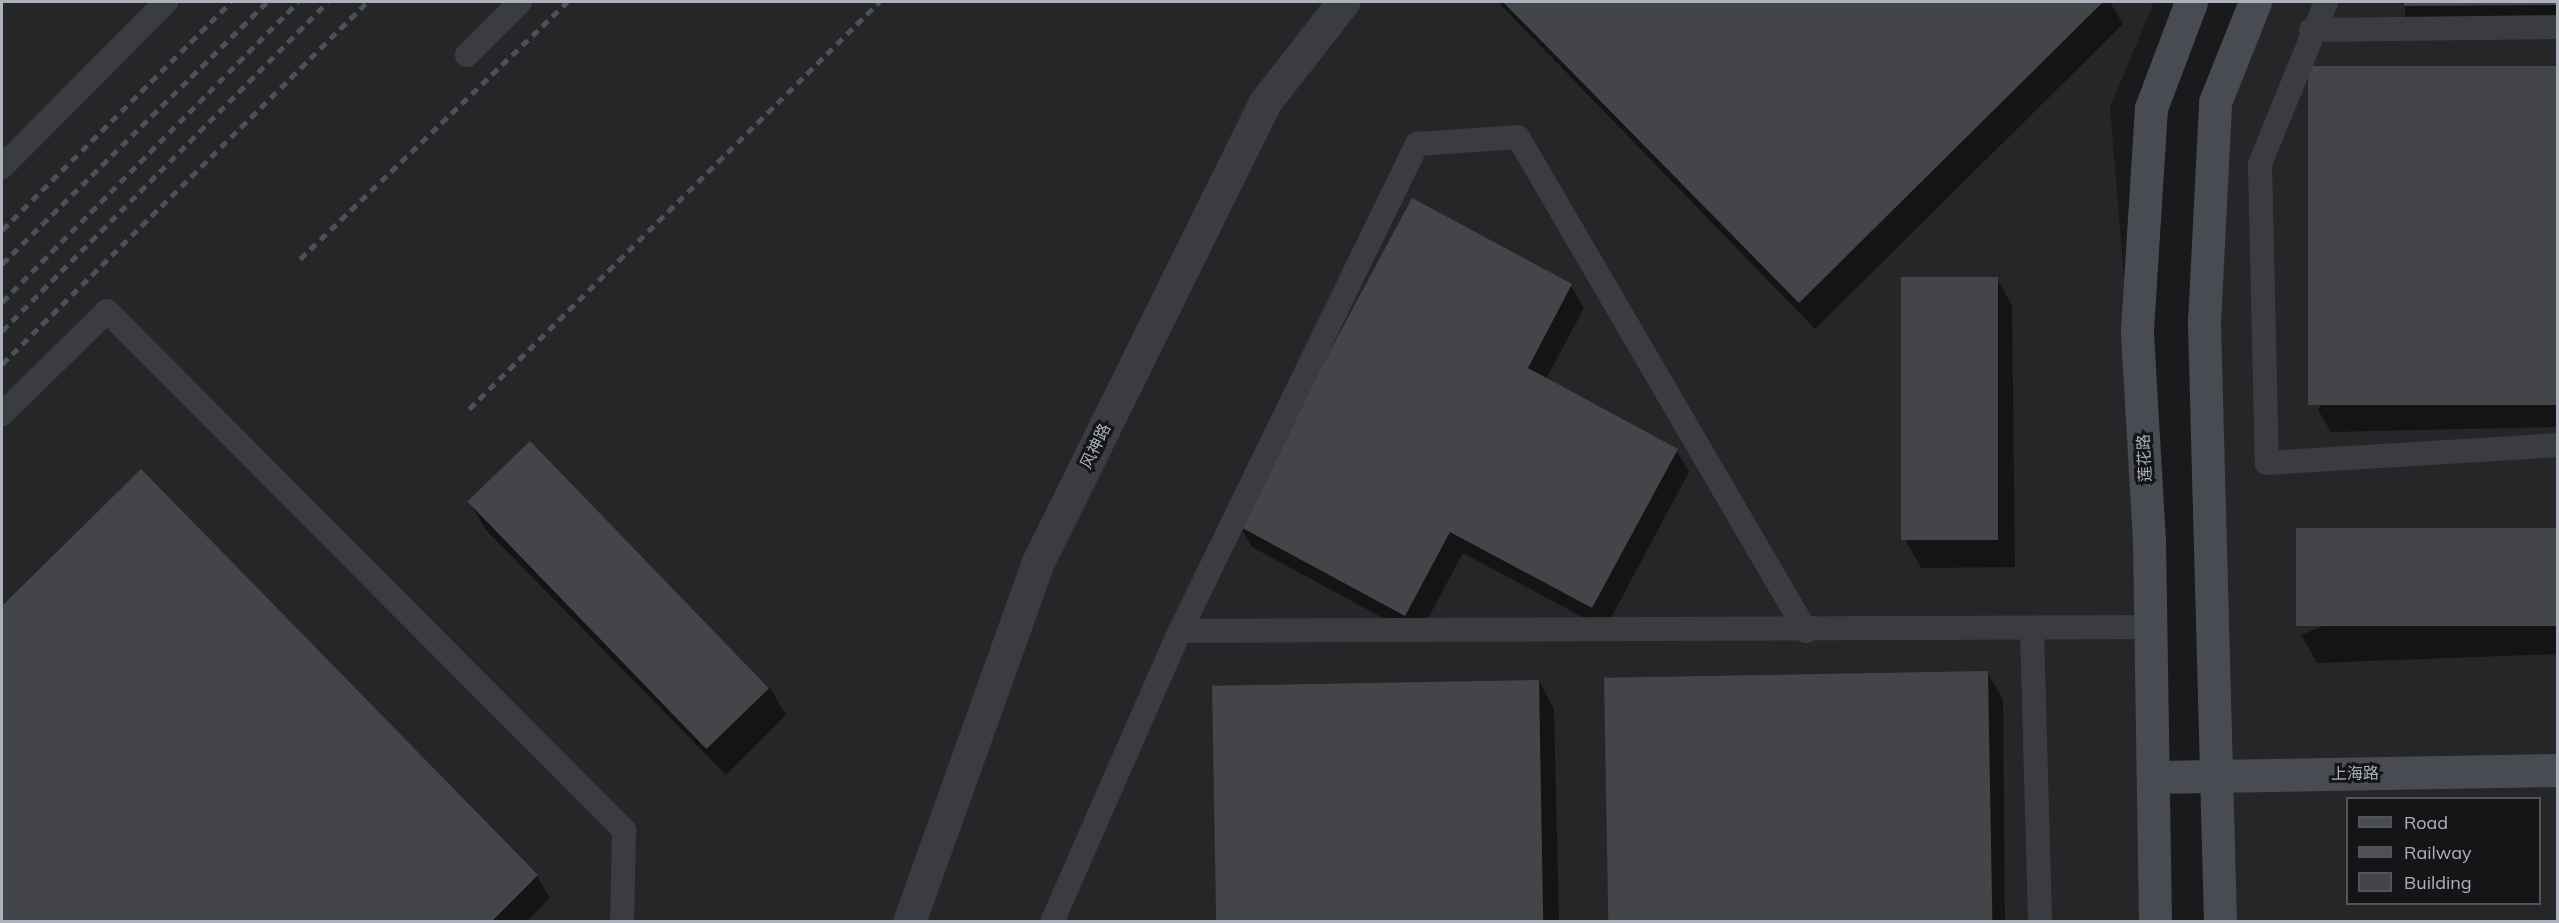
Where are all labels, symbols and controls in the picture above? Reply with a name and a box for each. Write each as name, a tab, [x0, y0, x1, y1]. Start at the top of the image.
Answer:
street label: 风神路	[1076, 420, 1114, 472]
street label: 莲花路	[2133, 434, 2155, 482]
street label: 上海路	[2331, 763, 2379, 783]
legend	[2346, 797, 2541, 905]
text: Road	[2404, 811, 2448, 834]
text: Railway	[2404, 841, 2472, 864]
text: Building	[2404, 871, 2472, 894]

